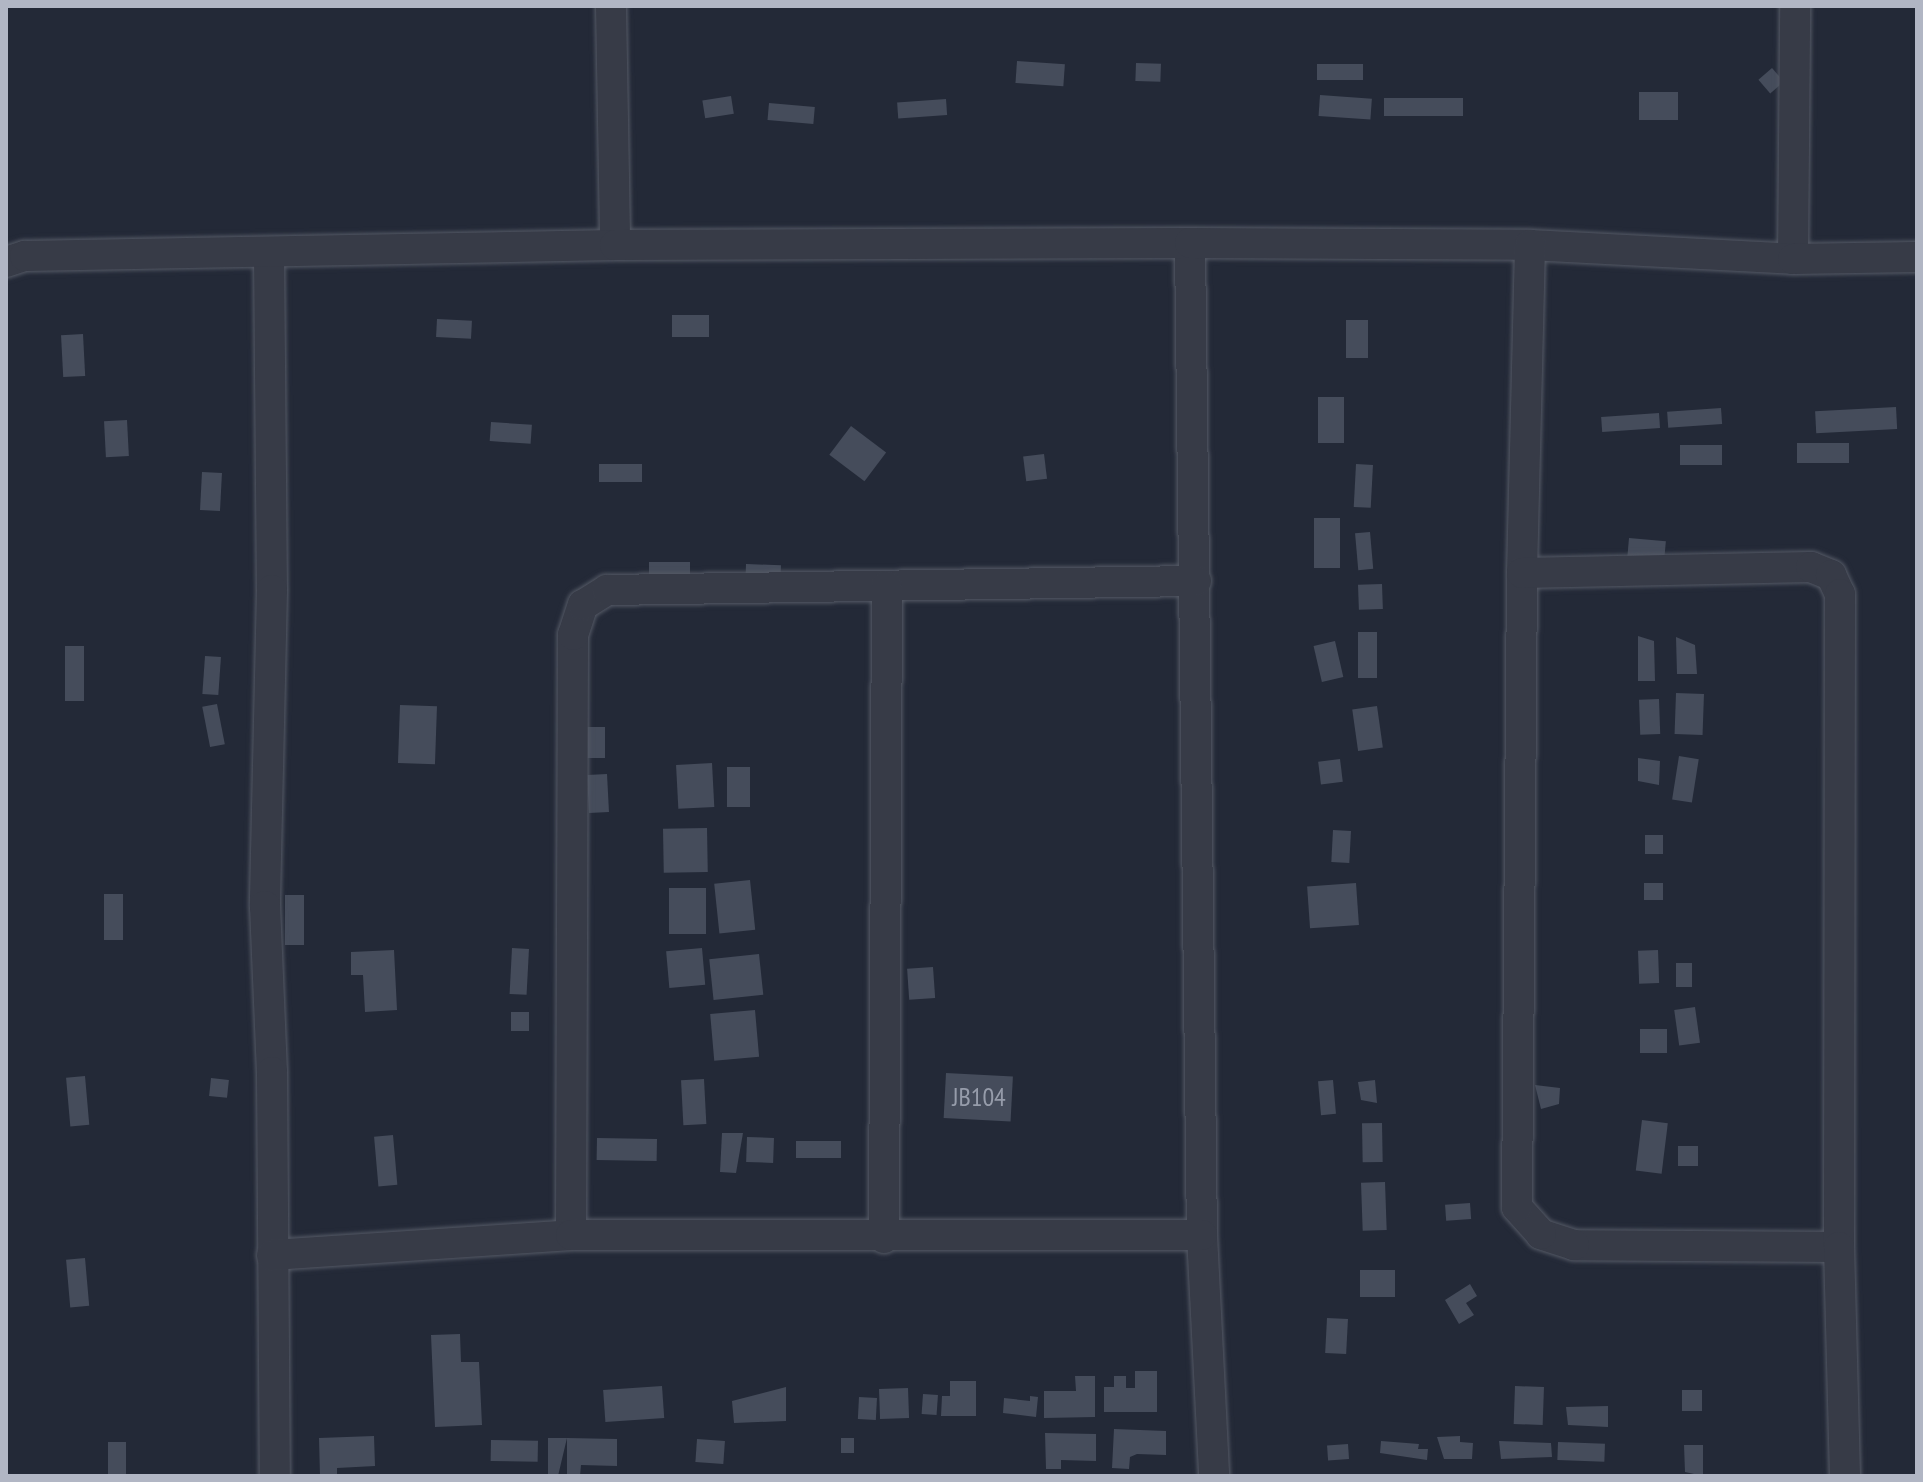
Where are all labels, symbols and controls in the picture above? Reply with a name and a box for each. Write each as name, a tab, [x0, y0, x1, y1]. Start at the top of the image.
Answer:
house number: JB104	[952, 1081, 1006, 1113]

